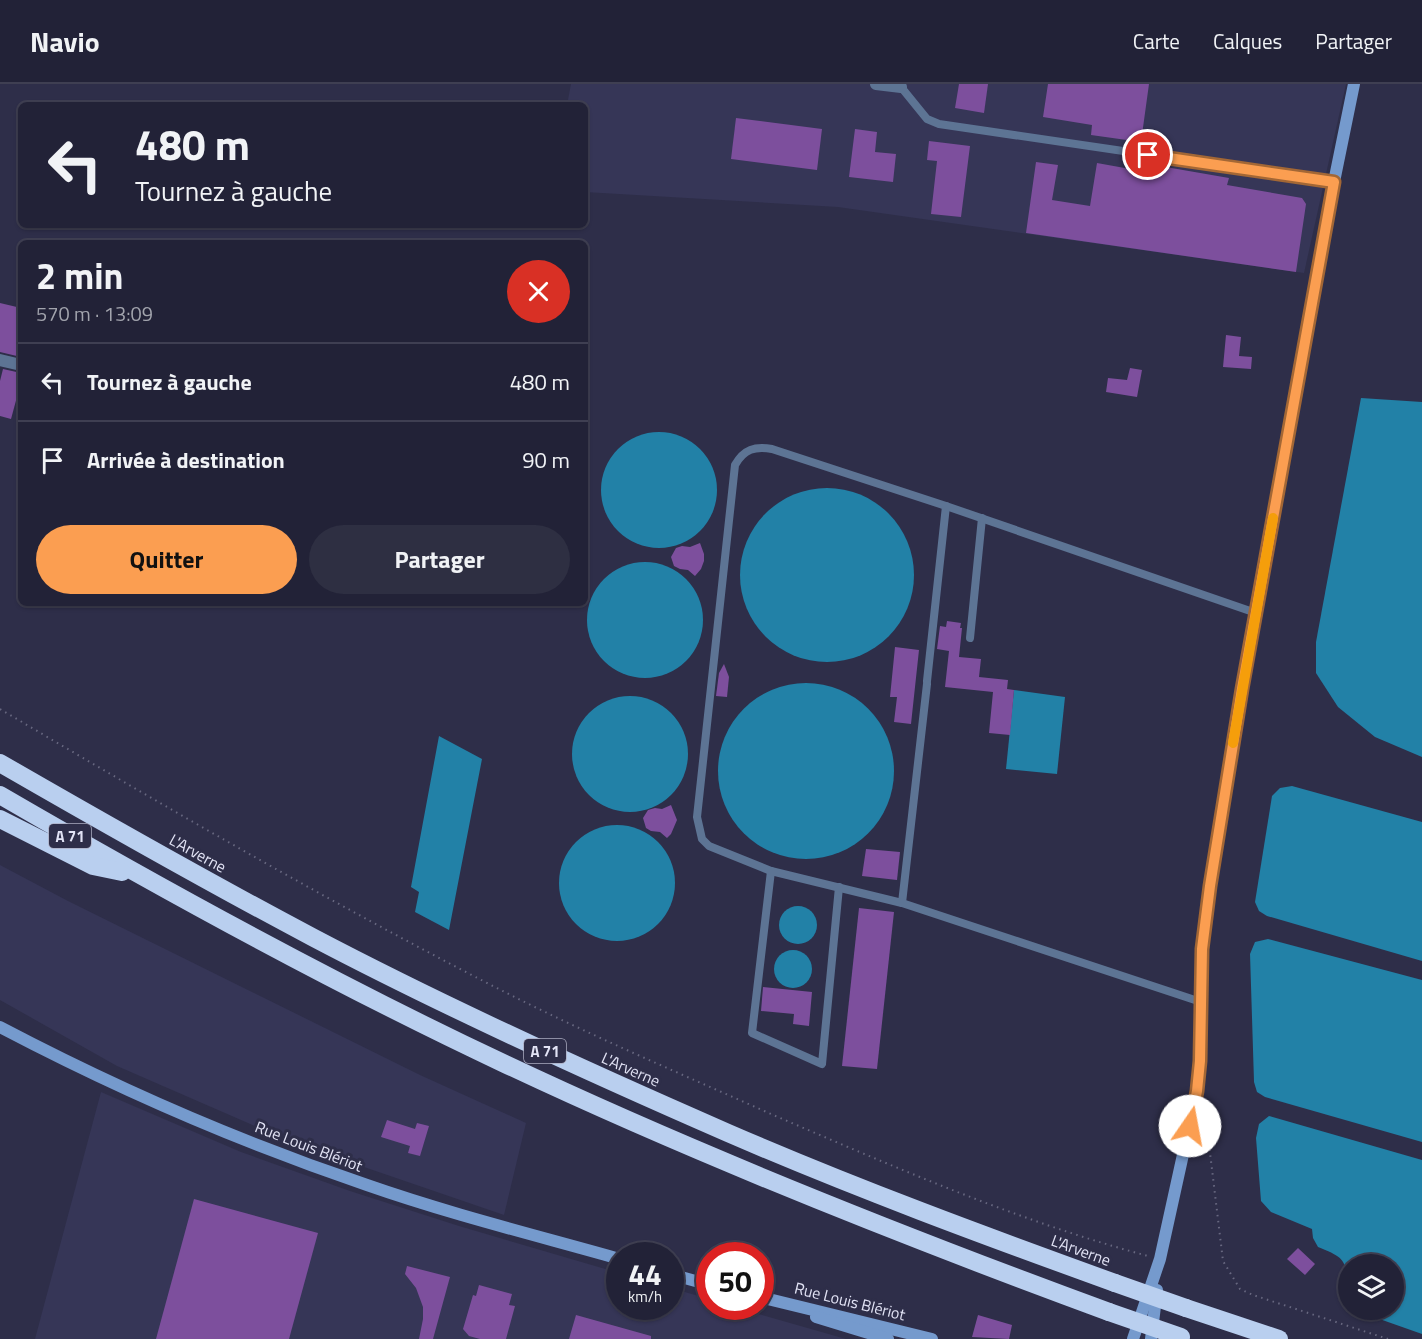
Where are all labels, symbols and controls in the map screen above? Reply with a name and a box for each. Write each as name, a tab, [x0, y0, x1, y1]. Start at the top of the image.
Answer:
text: Navio	[30, 20, 100, 63]
text: Carte	[1133, 25, 1180, 57]
text: Calques	[1213, 25, 1282, 57]
text: Partager	[1315, 25, 1392, 57]
text: 480 m	[135, 112, 250, 176]
icon: left	[36, 126, 114, 204]
pin	[1122, 129, 1173, 180]
icon: arrive	[1131, 138, 1164, 171]
text: Tournez à gauche	[135, 170, 332, 211]
text: 2 min	[36, 248, 123, 303]
button: close	[507, 260, 570, 323]
text: 570 m · 13:09	[36, 298, 153, 329]
text: Tournez à gauche	[87, 365, 252, 399]
text: 480 m	[510, 365, 570, 399]
icon: left	[36, 366, 69, 399]
text: Arrivée à destination	[87, 443, 285, 477]
text: 90 m	[522, 443, 570, 477]
icon: arrive	[36, 444, 69, 477]
button: Quitter	[36, 525, 297, 594]
button: Partager	[309, 525, 570, 594]
road number: A 71	[49, 824, 91, 848]
street label: L'Arverne	[165, 828, 231, 878]
road number: A 71	[524, 1039, 566, 1063]
street label: L'Arverne	[598, 1045, 664, 1093]
position arrow	[1158, 1094, 1222, 1158]
street label: Rue Louis Blériot	[252, 1114, 367, 1178]
street label: L'Arverne	[1048, 1228, 1114, 1272]
speed limit sign: 50	[696, 1242, 774, 1320]
text: 44	[628, 1251, 662, 1297]
map controls	[1338, 1254, 1404, 1320]
button: layers	[1338, 1254, 1404, 1320]
street label: Rue Louis Blériot	[792, 1276, 908, 1326]
text: km/h	[628, 1285, 662, 1308]

